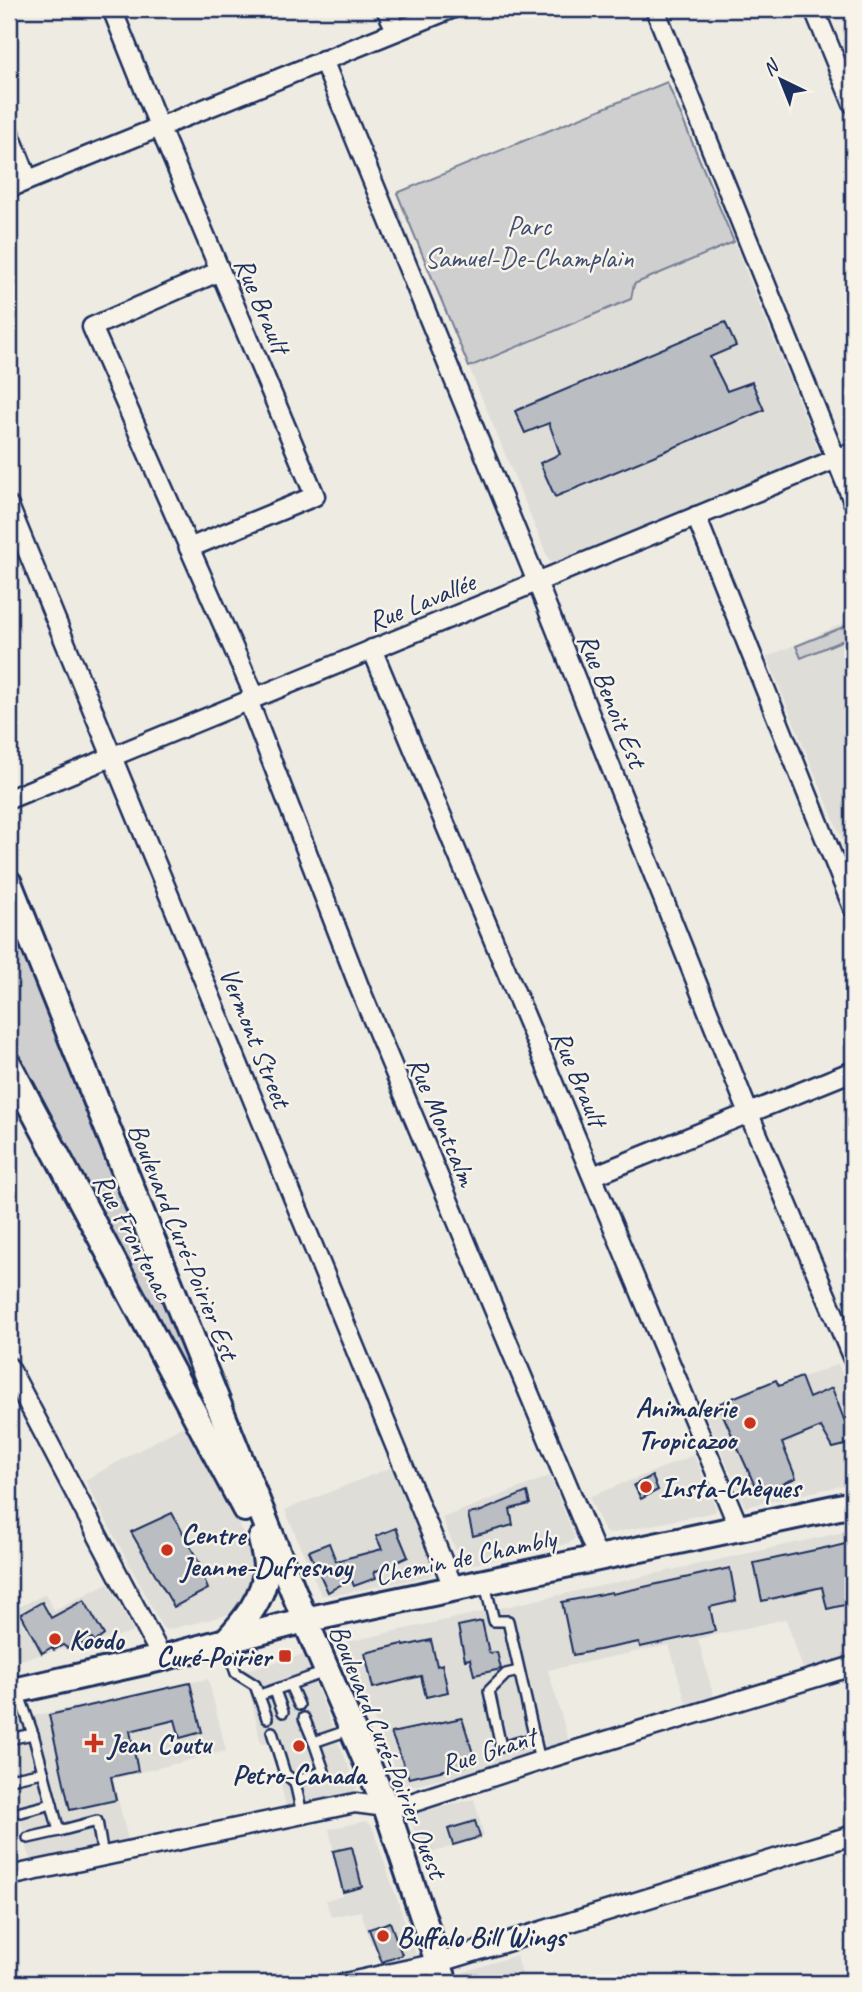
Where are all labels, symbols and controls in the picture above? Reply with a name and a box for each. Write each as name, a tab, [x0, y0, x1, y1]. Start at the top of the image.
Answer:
north arrow	[746, 46, 816, 116]
text: N	[758, 53, 785, 81]
park label: Parc Samuel-De-Champlain	[424, 208, 634, 275]
street label: Rue Brault	[227, 252, 300, 362]
street label: Rue Lavallée	[362, 563, 482, 639]
street label: Rue Benoit Est	[570, 628, 656, 775]
street label: Vermont Street	[212, 962, 301, 1115]
street label: Rue Brault	[544, 1025, 617, 1135]
street label: Rue Montcalm	[400, 1051, 486, 1193]
street label: Boulevard Curé-Poirier Est	[120, 1118, 248, 1367]
street label: Rue Frontenac	[86, 1167, 182, 1306]
place label: Animalerie Tropicazoo	[636, 1390, 739, 1457]
marker: Animalerie Tropicazoo	[742, 1415, 758, 1431]
place label: Insta-Chèques	[660, 1470, 803, 1505]
marker: Insta-Chèques	[638, 1479, 654, 1495]
place label: Centre Jeanne-Dufresnoy	[179, 1517, 354, 1585]
street label: Chemin de Chambly	[371, 1520, 561, 1593]
marker: Centre Jeanne-Dufresnoy	[159, 1542, 175, 1558]
street label: Boulevard Curé-Poirier Ouest	[322, 1619, 456, 1886]
place label: Koodo	[69, 1622, 125, 1657]
marker: Koodo	[47, 1631, 63, 1647]
place label: Curé-Poirier	[156, 1639, 274, 1674]
marker: Curé-Poirier	[277, 1648, 293, 1664]
street label: Rue Grant	[436, 1718, 544, 1782]
place label: Jean Coutu	[106, 1726, 214, 1761]
marker: Jean Coutu	[86, 1735, 102, 1751]
marker: Petro-Canada	[291, 1738, 307, 1754]
place label: Petro-Canada	[232, 1757, 368, 1792]
place label: Buffalo Bill Wings	[397, 1919, 568, 1954]
marker: Buffalo Bill Wings	[375, 1928, 391, 1944]

